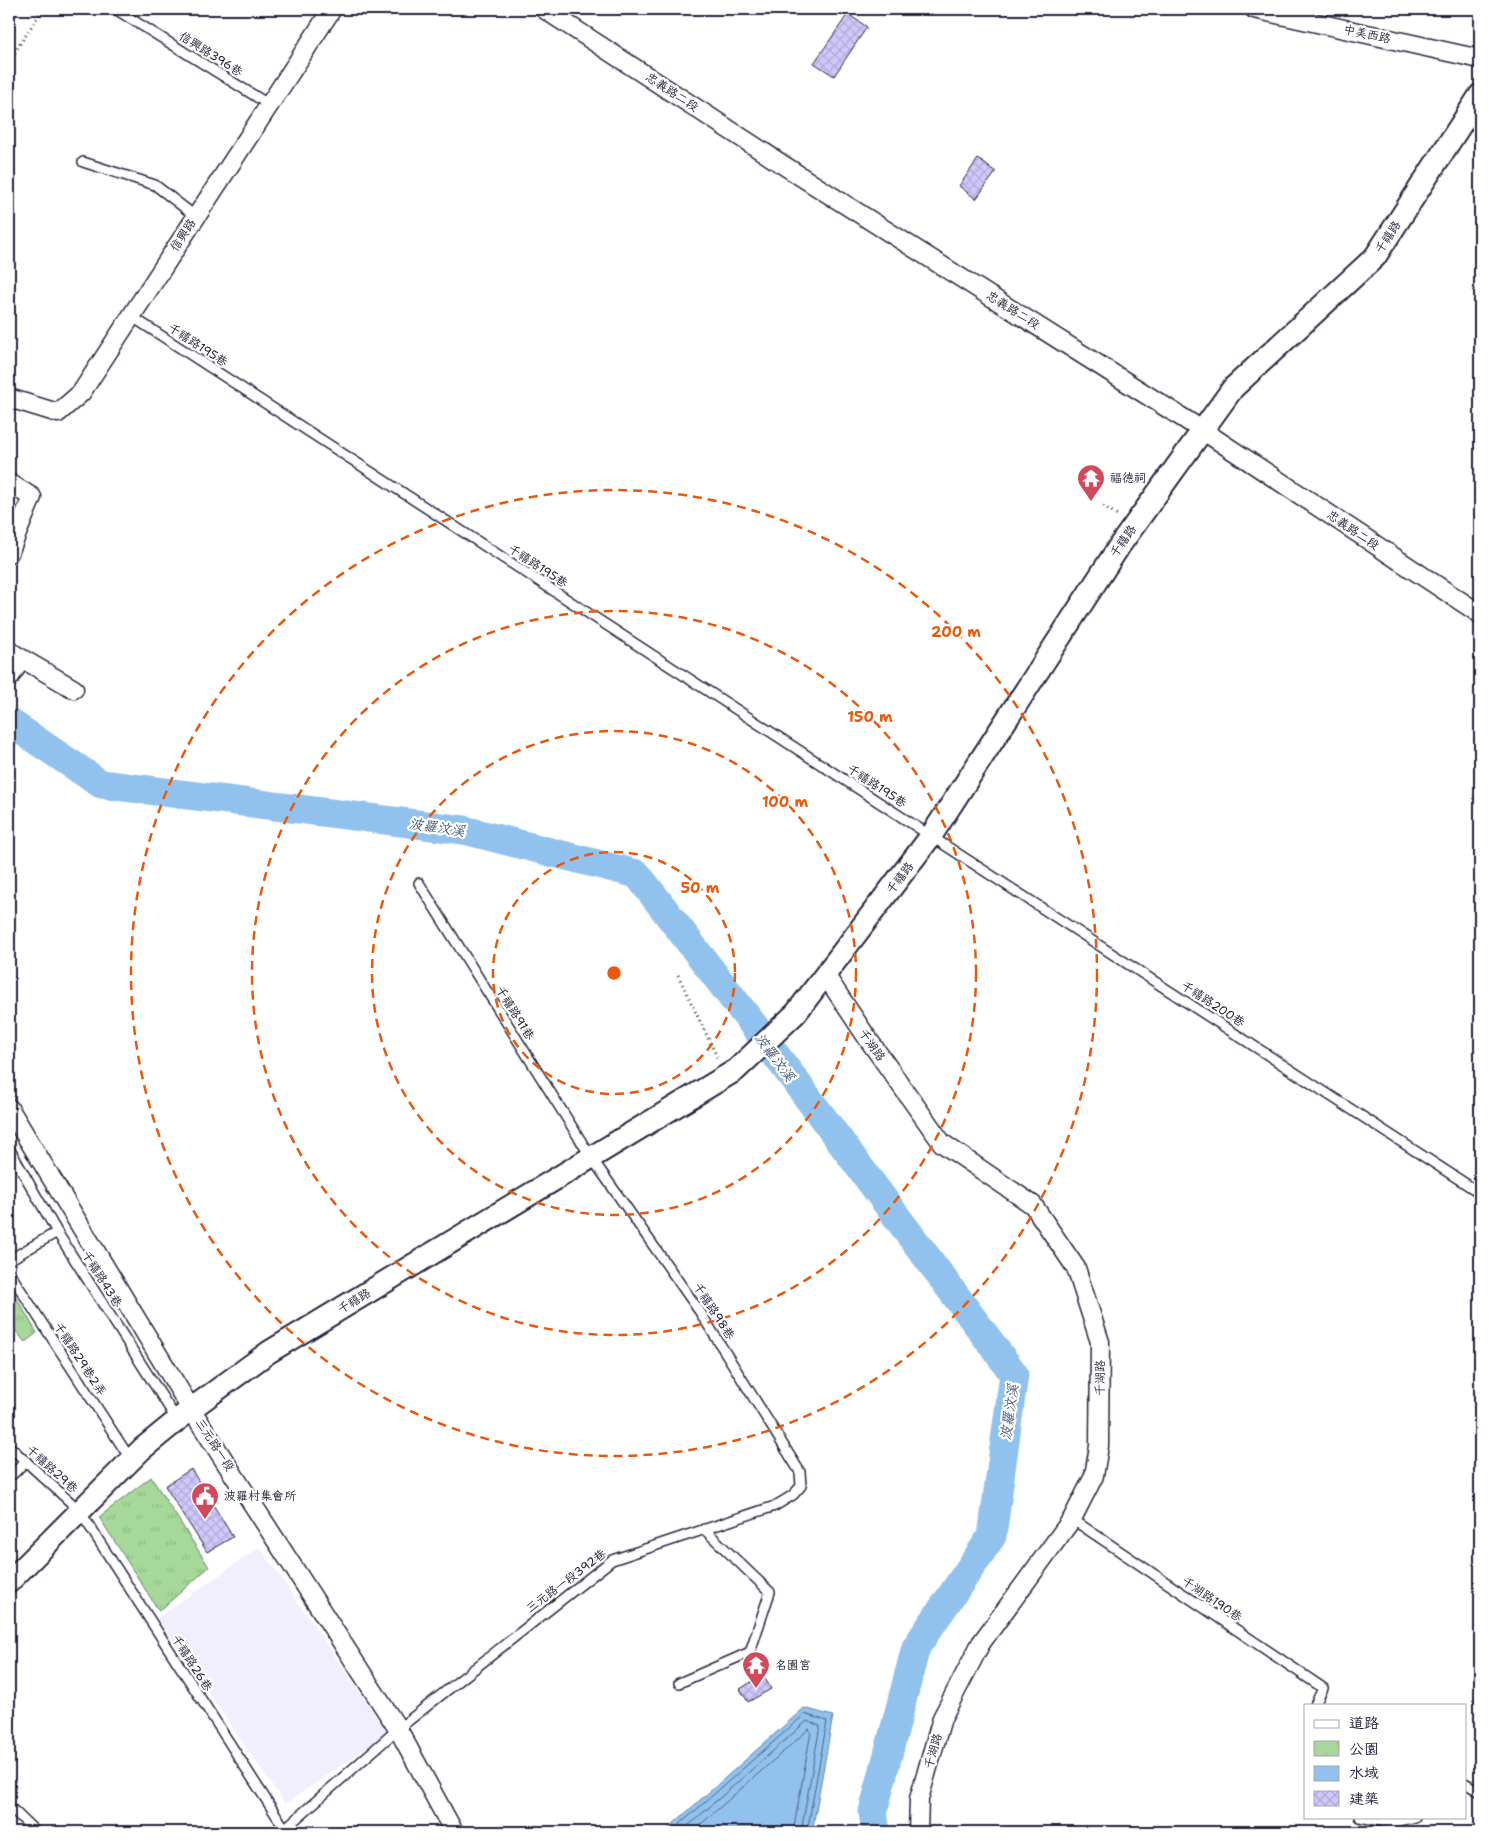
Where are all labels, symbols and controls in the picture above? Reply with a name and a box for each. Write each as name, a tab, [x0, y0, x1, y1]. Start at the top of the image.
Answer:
street label: 中美西路	[1342, 21, 1392, 47]
street label: 信興路396巷	[176, 28, 246, 80]
street label: 忠義路二段	[642, 69, 702, 115]
street label: 信興路	[166, 216, 200, 254]
street label: 千禧路	[1371, 218, 1405, 256]
street label: 忠義路二段	[983, 287, 1043, 333]
street label: 千禧路195巷	[165, 320, 231, 370]
temple icon: 福德祠	[1076, 463, 1106, 502]
place label: 福德祠	[1110, 470, 1146, 486]
street label: 忠義路二段	[1324, 507, 1382, 553]
street label: 千禧路	[1106, 522, 1140, 560]
street label: 千禧路195巷	[505, 541, 571, 591]
text: 200 m	[931, 622, 981, 642]
text: 150 m	[847, 707, 893, 727]
street label: 千禧路195巷	[844, 761, 910, 811]
text: 100 m	[762, 792, 808, 812]
water label: 波羅汶溪	[408, 814, 467, 840]
street label: 千禧路	[883, 859, 917, 897]
text: 50 m	[681, 878, 720, 898]
centre of rings	[605, 964, 623, 982]
street label: 千禧路200巷	[1178, 977, 1248, 1031]
street label: 千禧路91巷	[492, 983, 538, 1043]
street label: 千湖路	[855, 1026, 889, 1064]
water label: 波羅汶溪	[751, 1029, 800, 1086]
street label: 千禧路43巷	[78, 1248, 126, 1310]
street label: 千禧路98巷	[690, 1280, 738, 1342]
street label: 千禧路	[334, 1285, 374, 1317]
street label: 千禧路29巷2弄	[50, 1319, 110, 1399]
street label: 千湖路	[1092, 1360, 1108, 1396]
water label: 波羅汶溪	[996, 1382, 1022, 1441]
street label: 三元路一段	[192, 1415, 238, 1475]
street label: 千禧路29巷	[23, 1442, 81, 1496]
public building icon: 波羅村集會所	[190, 1481, 220, 1520]
place label: 波羅村集會所	[224, 1488, 297, 1504]
street label: 三元路一段392巷	[523, 1546, 609, 1616]
street label: 千湖路190巷	[1179, 1573, 1245, 1625]
street label: 千禧路26巷	[168, 1632, 216, 1694]
temple icon: 名園宮	[741, 1650, 771, 1689]
place label: 名園宮	[775, 1657, 811, 1673]
legend	[1304, 1704, 1466, 1818]
text: 道路	[1349, 1713, 1379, 1733]
street label: 千湖路	[920, 1731, 946, 1771]
text: 公園	[1349, 1739, 1379, 1759]
text: 水域	[1349, 1763, 1379, 1783]
text: 建築	[1349, 1789, 1379, 1809]

